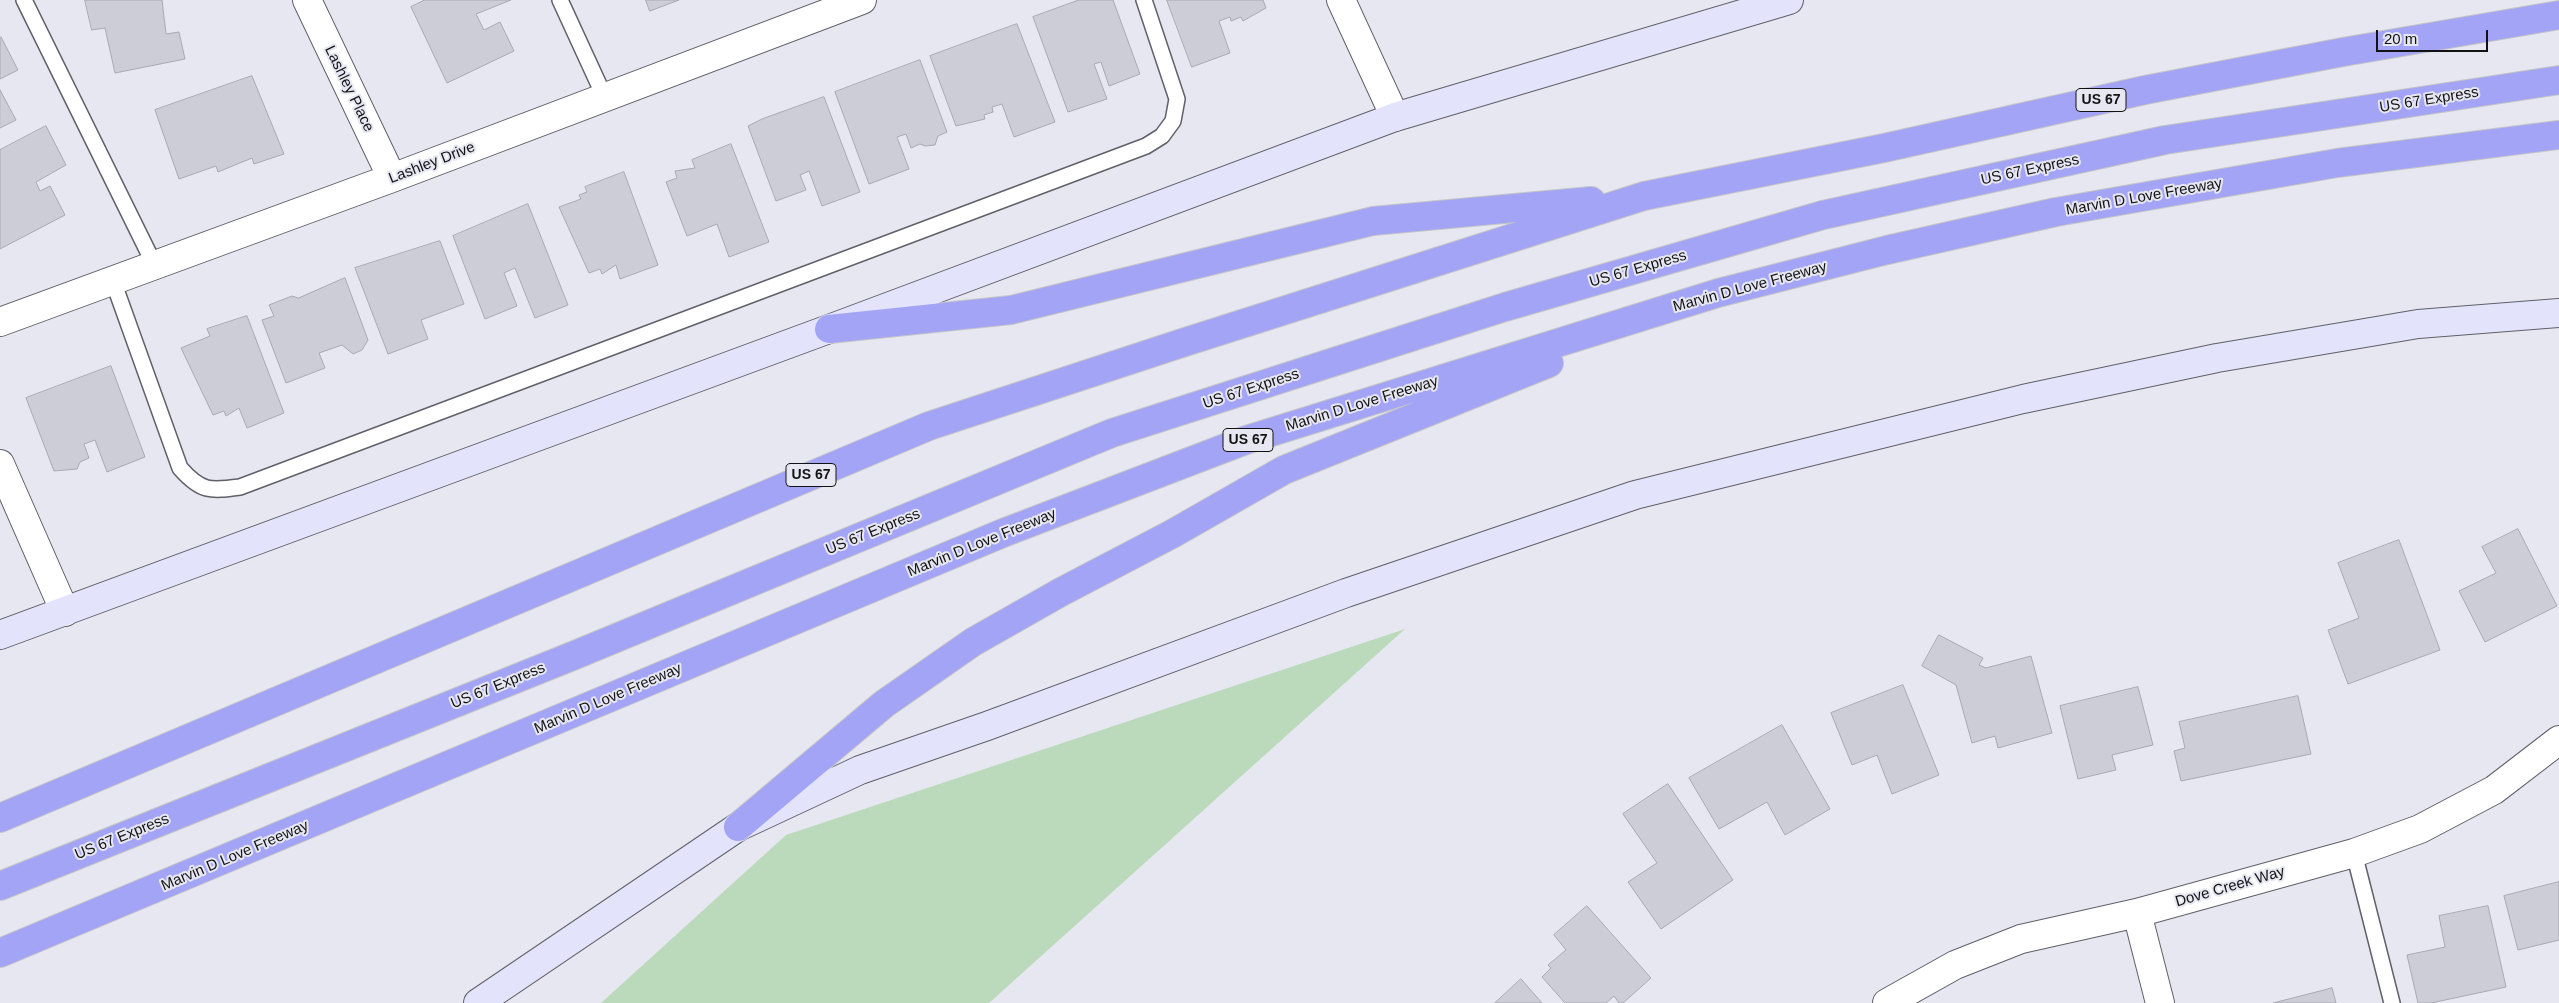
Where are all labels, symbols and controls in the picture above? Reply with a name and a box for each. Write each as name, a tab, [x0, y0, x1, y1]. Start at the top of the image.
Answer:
scale bar	[2379, 20, 2492, 52]
text: 20 m	[2384, 30, 2417, 47]
street label: Lashley Place	[320, 43, 378, 135]
street label: US 67 Express	[2378, 83, 2480, 117]
road number: US 67	[2076, 88, 2126, 112]
street label: Lashley Drive	[386, 138, 478, 188]
street label: US 67 Express	[1979, 151, 2081, 189]
street label: Marvin D Love Freeway	[2064, 174, 2224, 220]
street label: US 67 Express	[1587, 247, 1689, 291]
street label: Marvin D Love Freeway	[1671, 258, 1829, 316]
street label: US 67 Express	[1201, 365, 1301, 413]
street label: Marvin D Love Freeway	[1284, 372, 1440, 436]
road number: US 67	[1223, 428, 1273, 452]
road number: US 67	[786, 464, 836, 486]
street label: US 67 Express	[823, 505, 923, 559]
street label: Marvin D Love Freeway	[905, 505, 1059, 581]
street label: US 67 Express	[448, 659, 548, 713]
street label: Marvin D Love Freeway	[532, 660, 684, 738]
street label: US 67 Express	[72, 810, 172, 864]
street label: Marvin D Love Freeway	[159, 817, 311, 895]
street label: Dove Creek Way	[2173, 863, 2287, 911]

